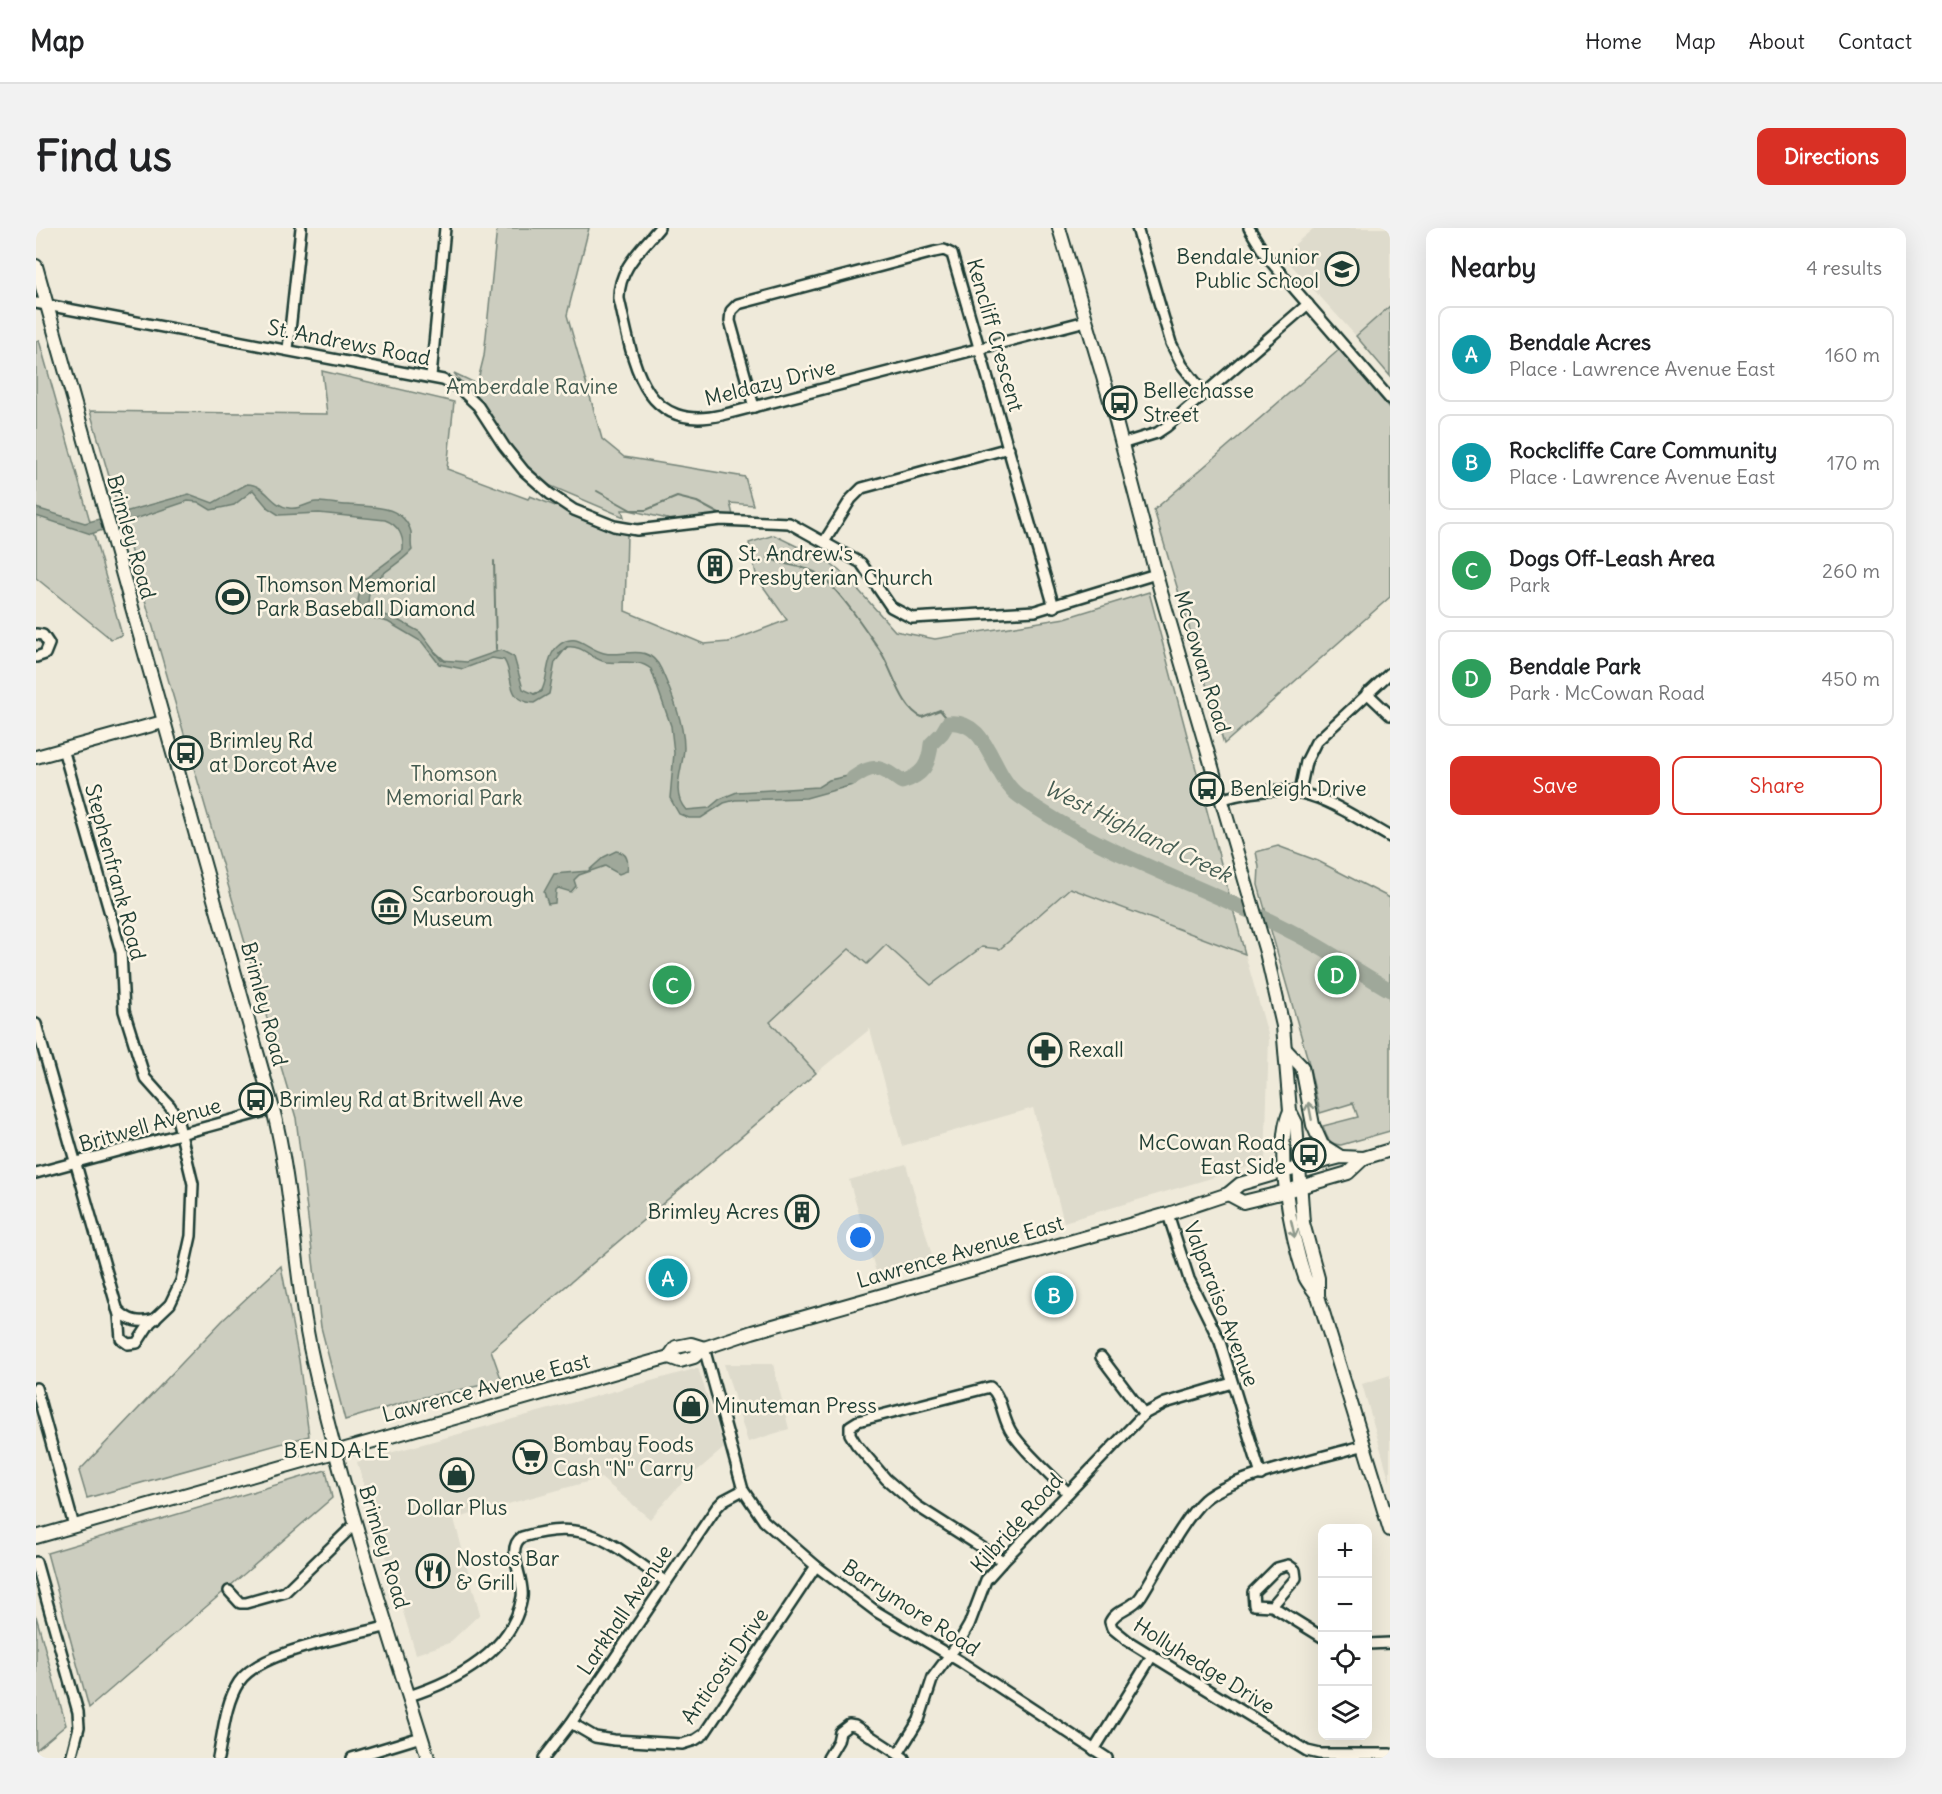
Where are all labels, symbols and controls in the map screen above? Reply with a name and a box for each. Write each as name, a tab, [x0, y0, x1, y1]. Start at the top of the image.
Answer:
text: Map	[30, 23, 84, 59]
text: Home	[1585, 28, 1642, 55]
text: Map	[1675, 28, 1716, 55]
text: About	[1749, 28, 1805, 55]
text: Contact	[1838, 28, 1912, 55]
button: Directions	[1757, 128, 1906, 185]
text: Find us	[36, 130, 172, 182]
place label: Bendale Junior Public School	[1176, 243, 1319, 294]
school or university icon: Bendale Junior Public School	[1324, 251, 1360, 287]
text: Nearby	[1450, 251, 1536, 284]
street label: Kencliff Crescent	[961, 255, 1030, 415]
text: 4 results	[1806, 255, 1882, 280]
street label: St. Andrews Road	[265, 313, 433, 372]
text: Bendale Acres	[1509, 328, 1651, 356]
text: A	[1465, 342, 1478, 367]
text: 160 m	[1825, 342, 1880, 367]
street label: Meldazy Drive	[702, 353, 838, 412]
text: Place · Lawrence Avenue East	[1509, 356, 1775, 381]
park label: Amberdale Ravine	[446, 373, 618, 400]
place label: Bellechasse Street	[1143, 377, 1254, 428]
bus stop icon: Bellechasse Street	[1102, 385, 1138, 421]
text: Rockcliffe Care Community	[1509, 436, 1777, 464]
text: B	[1465, 450, 1478, 475]
text: 170 m	[1827, 450, 1880, 475]
text: Place · Lawrence Avenue East	[1509, 464, 1775, 489]
street label: Brimley Road	[101, 472, 162, 602]
place label: St. Andrew's Presbyterian Church	[738, 540, 933, 591]
text: Dogs Off-Leash Area	[1509, 544, 1715, 572]
building icon: St. Andrew's Presbyterian Church	[697, 548, 733, 584]
text: C	[1465, 558, 1478, 583]
text: 260 m	[1822, 558, 1880, 583]
place label: Thomson Memorial Park Baseball Diamond	[256, 571, 475, 622]
text: Park	[1509, 572, 1550, 597]
sports icon: Thomson Memorial Park Baseball Diamond	[215, 579, 251, 615]
street label: McCowan Road	[1168, 587, 1237, 736]
text: Bendale Park	[1509, 652, 1641, 680]
text: D	[1464, 666, 1479, 691]
text: 450 m	[1821, 666, 1880, 691]
text: Park · McCowan Road	[1509, 680, 1705, 705]
place label: Brimley Rd at Dorcot Ave	[209, 727, 337, 778]
bus stop icon: Brimley Rd at Dorcot Ave	[168, 735, 204, 771]
button: Save	[1450, 756, 1660, 815]
button: Share	[1672, 756, 1882, 815]
park label: Thomson Memorial Park	[386, 760, 522, 811]
bus stop icon: Benleigh Drive	[1189, 771, 1225, 807]
water label: West Highland Creek	[1040, 773, 1238, 889]
place label: Benleigh Drive	[1230, 775, 1366, 802]
street label: Stephenfrank Road	[79, 781, 152, 963]
place label: Scarborough Museum	[412, 881, 534, 932]
museum icon: Scarborough Museum	[371, 889, 407, 925]
street label: Brimley Road	[235, 939, 294, 1069]
pin: D	[1318, 952, 1356, 998]
pin: C	[652, 962, 692, 1008]
pharmacy icon: Rexall	[1027, 1032, 1063, 1068]
place label: Rexall	[1068, 1036, 1124, 1063]
bus stop icon: Brimley Rd at Britwell Ave	[238, 1082, 274, 1118]
place label: Brimley Rd at Britwell Ave	[279, 1086, 523, 1113]
street label: Britwell Avenue	[76, 1091, 224, 1158]
one-way arrow	[1304, 1102, 1315, 1121]
place label: McCowan Road East Side	[1138, 1129, 1286, 1180]
bus stop icon: McCowan Road East Side	[1291, 1137, 1327, 1173]
building icon: Brimley Acres	[784, 1194, 820, 1230]
place label: Brimley Acres	[648, 1198, 779, 1225]
street label: Lawrence Avenue East	[853, 1209, 1066, 1294]
street label: Valparaiso Avenue	[1178, 1217, 1265, 1390]
one-way arrow	[1288, 1219, 1299, 1238]
your location	[846, 1223, 875, 1252]
pin: A	[648, 1256, 688, 1300]
pin: B	[1034, 1272, 1074, 1318]
street label: Lawrence Avenue East	[379, 1347, 593, 1428]
shop icon: Minuteman Press	[673, 1388, 709, 1424]
place label: Minuteman Press	[714, 1392, 877, 1419]
place label: Bombay Foods Cash "N" Carry	[553, 1431, 694, 1482]
district label: BENDALE	[283, 1436, 391, 1464]
supermarket icon: Bombay Foods Cash "N" Carry	[512, 1439, 548, 1475]
shop icon: Dollar Plus	[439, 1457, 475, 1493]
street label: Kilbride Road	[965, 1467, 1069, 1578]
street label: Brimley Road	[353, 1482, 416, 1612]
place label: Dollar Plus	[407, 1494, 507, 1521]
map controls	[1318, 1524, 1372, 1740]
button: +	[1318, 1524, 1372, 1578]
street label: Larkhall Avenue	[571, 1539, 678, 1680]
place label: Nostos Bar & Grill	[456, 1545, 560, 1596]
restaurant icon: Nostos Bar & Grill	[415, 1553, 451, 1589]
street label: Barrymore Road	[837, 1553, 985, 1662]
button: −	[1318, 1578, 1372, 1632]
street label: Anticosti Drive	[675, 1602, 775, 1729]
street label: Hollyhedge Drive	[1129, 1611, 1280, 1720]
button: locate	[1318, 1632, 1372, 1686]
button: layers	[1318, 1686, 1372, 1740]

